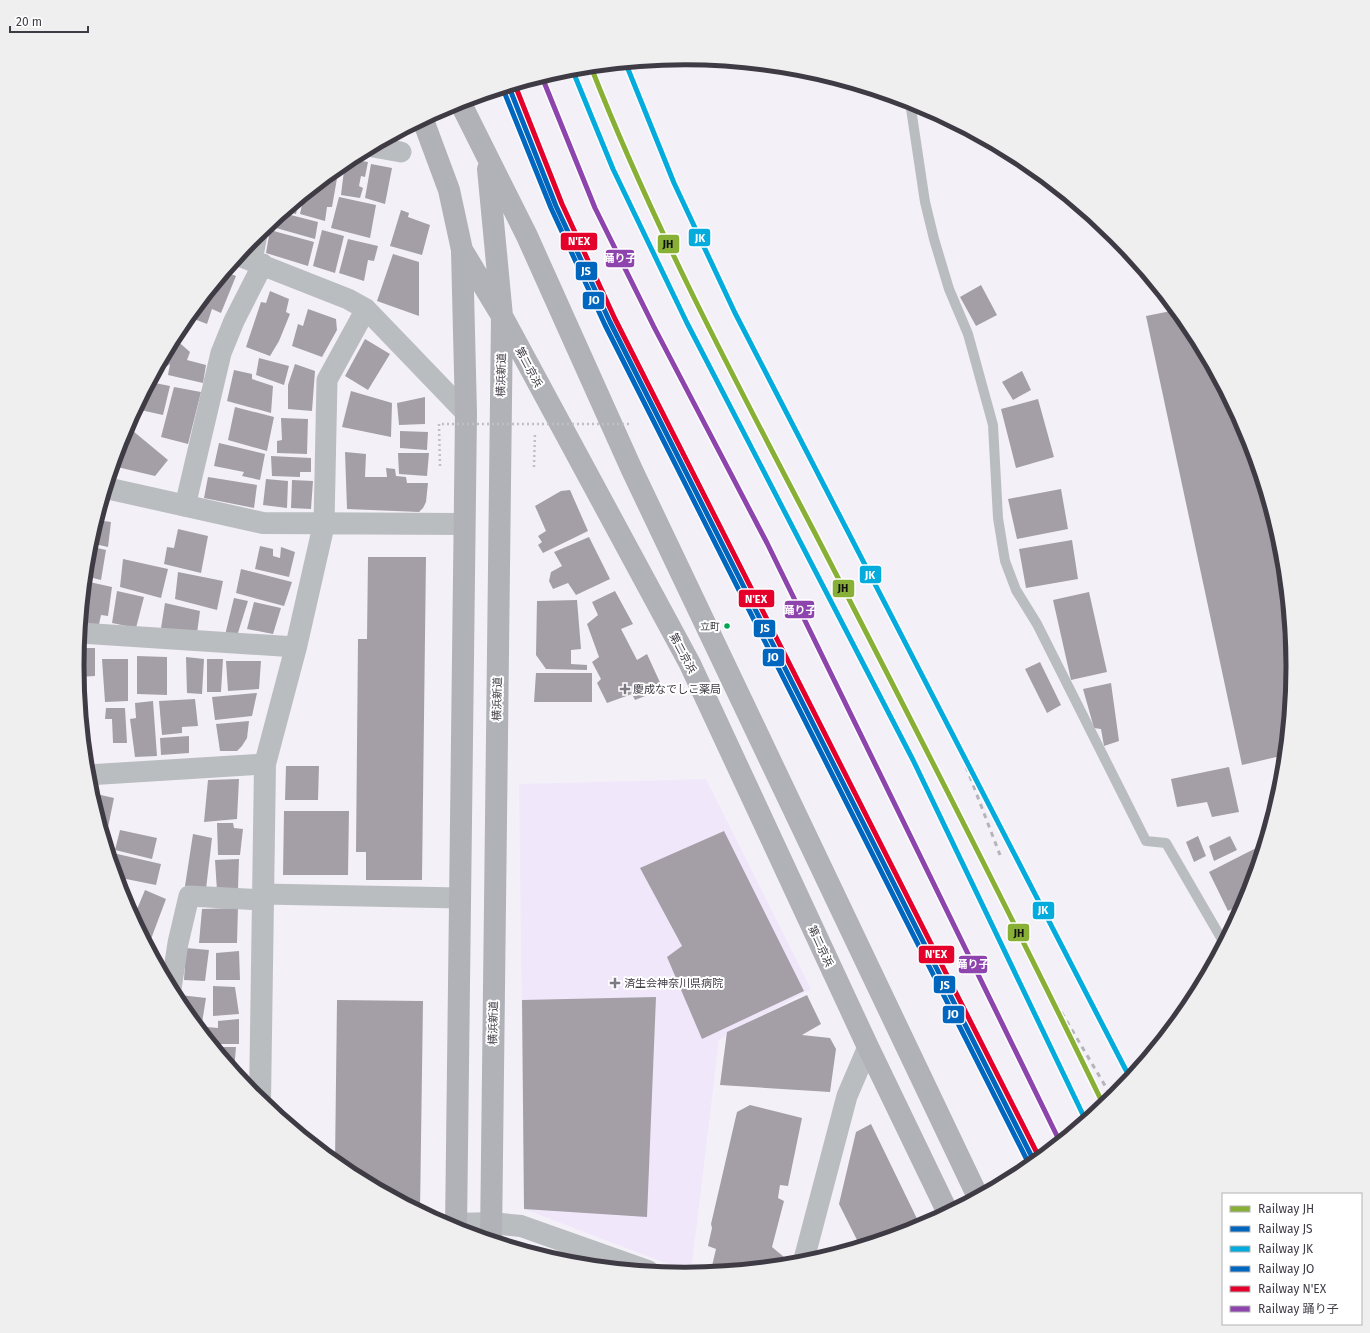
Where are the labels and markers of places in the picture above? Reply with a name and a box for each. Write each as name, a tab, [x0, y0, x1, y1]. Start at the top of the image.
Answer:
place label: 立町	[700, 621, 720, 633]
marker: 立町	[722, 621, 732, 631]
place label: 慶成なでしこ薬局	[633, 683, 721, 696]
marker: 慶成なでしこ薬局	[620, 684, 630, 694]
marker: 済生会神奈川県病院	[609, 977, 621, 989]
place label: 済生会神奈川県病院	[624, 977, 723, 990]

